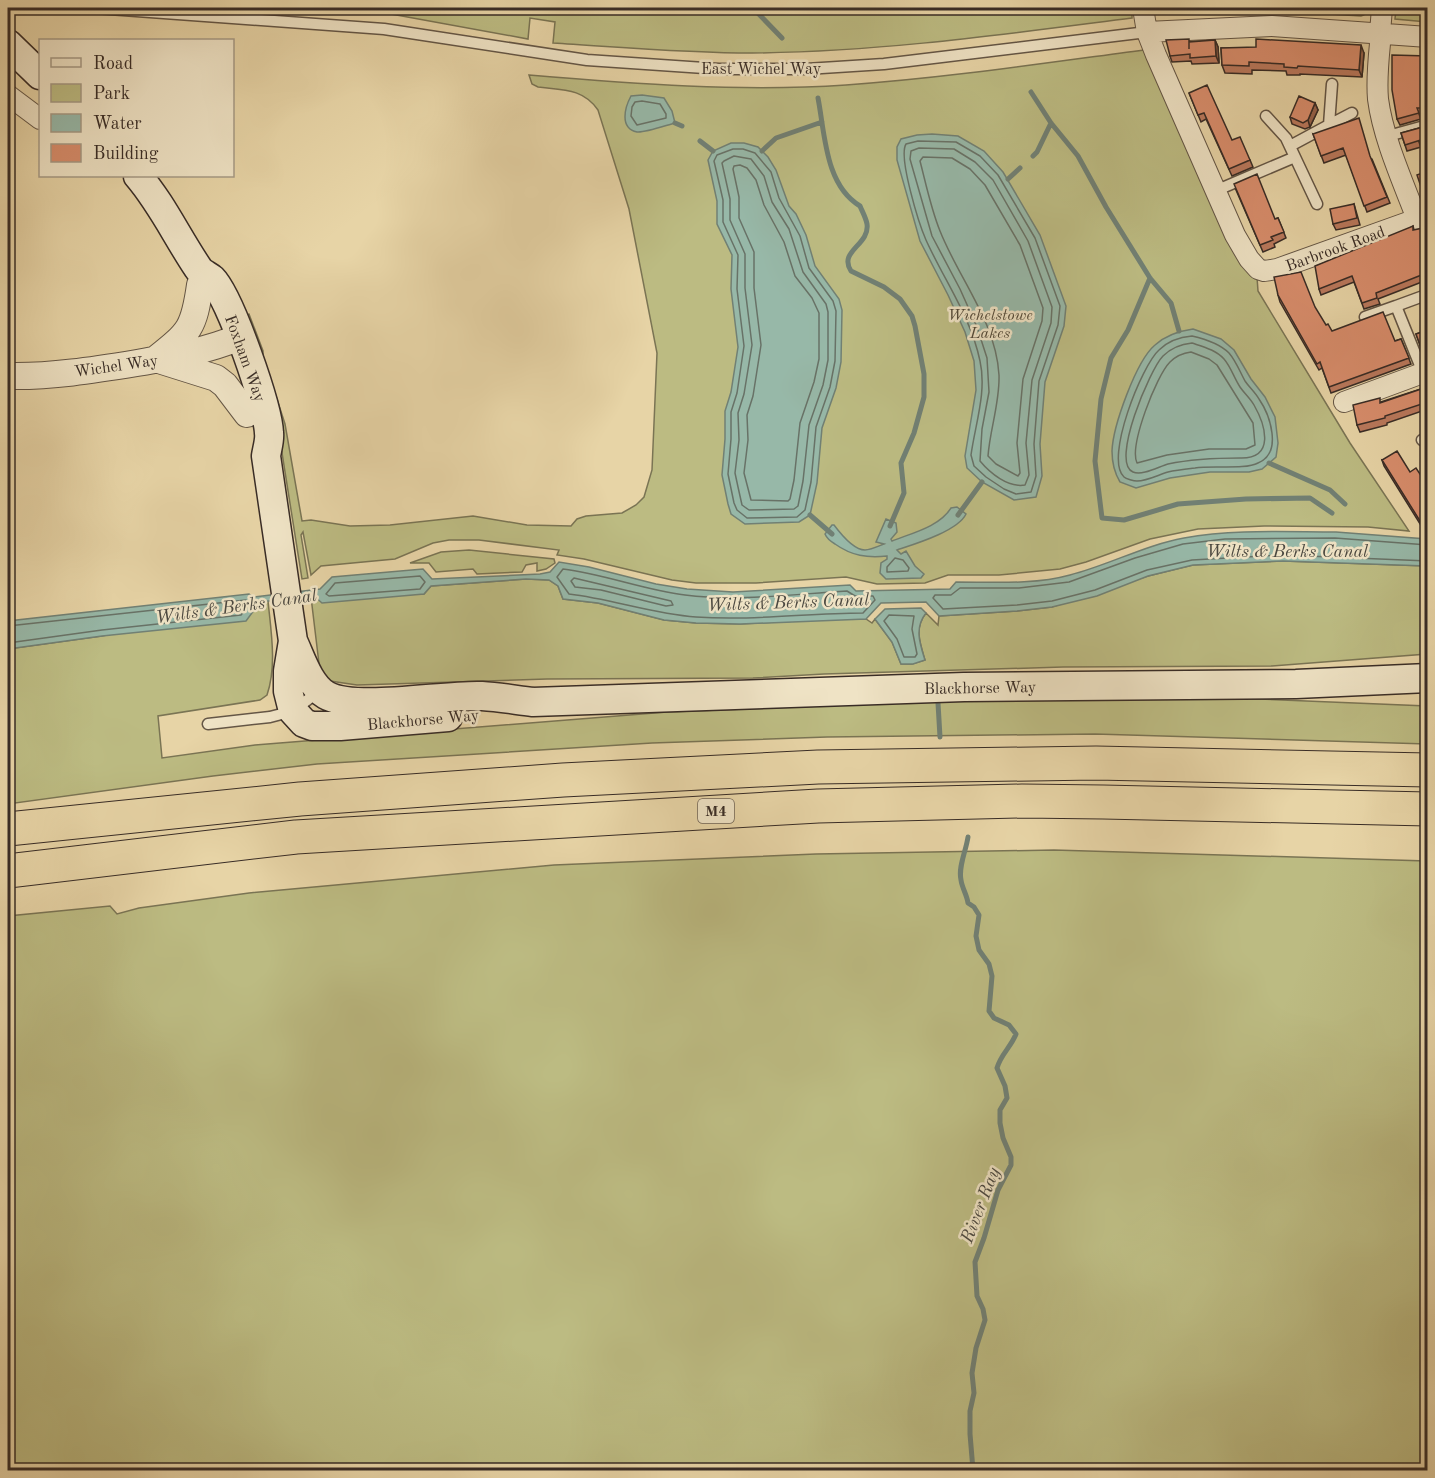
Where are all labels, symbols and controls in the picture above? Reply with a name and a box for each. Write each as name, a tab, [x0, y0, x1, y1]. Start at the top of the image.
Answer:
legend	[39, 39, 234, 177]
text: Road	[93, 55, 133, 73]
street label: East Wichel Way	[701, 62, 822, 78]
text: Park	[93, 85, 130, 103]
text: Water	[93, 115, 142, 133]
text: Building	[93, 145, 159, 163]
street label: Barbrook Road	[1284, 224, 1388, 275]
park label: Wichelstowe Lakes	[947, 308, 1033, 342]
street label: Foxham Way	[221, 313, 267, 405]
street label: Wichel Way	[73, 353, 160, 381]
water label: Wilts & Berks Canal	[1206, 543, 1369, 561]
water label: Wilts & Berks Canal	[154, 587, 319, 627]
water label: Wilts & Berks Canal	[706, 591, 870, 615]
street label: Blackhorse Way	[924, 680, 1037, 698]
street label: Blackhorse Way	[366, 708, 480, 734]
road number: M4	[698, 799, 734, 823]
water label: River Ray	[958, 1164, 1004, 1247]

